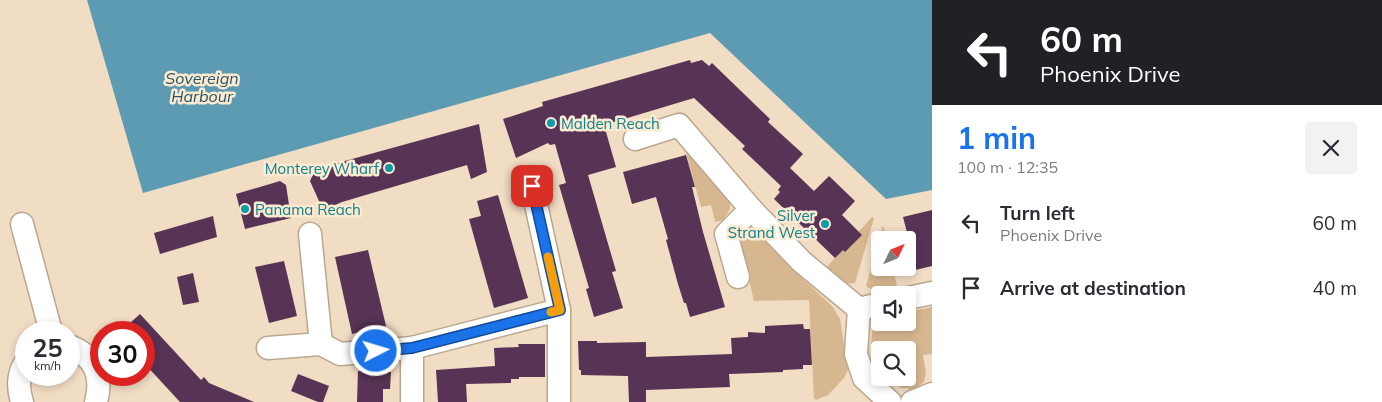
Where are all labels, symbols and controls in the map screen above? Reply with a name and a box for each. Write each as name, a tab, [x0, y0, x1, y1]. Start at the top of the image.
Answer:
text: 60 m	[1040, 17, 1123, 61]
icon: left	[957, 20, 1022, 85]
text: Phoenix Drive	[1040, 60, 1181, 88]
water label: Sovereign Harbour	[165, 68, 239, 106]
place label: Malden Reach	[561, 114, 660, 133]
marker: Malden Reach	[545, 117, 557, 129]
text: 1 min	[957, 119, 1036, 157]
button: close	[1305, 122, 1357, 174]
text: 100 m · 12:35	[957, 157, 1058, 177]
place label: Monterey Wharf	[265, 159, 380, 178]
marker: Monterey Wharf	[383, 162, 395, 174]
pin	[511, 165, 553, 207]
icon: arrive	[518, 172, 546, 200]
place label: Panama Reach	[255, 200, 361, 219]
text: Turn left	[1000, 201, 1075, 225]
marker: Panama Reach	[239, 203, 251, 215]
place label: Silver Strand West	[728, 206, 816, 242]
icon: left	[957, 209, 985, 237]
text: 60 m	[1313, 211, 1357, 235]
marker: Silver Strand West	[819, 218, 831, 230]
text: Phoenix Drive	[1000, 225, 1102, 245]
north arrow	[871, 231, 916, 276]
map controls	[871, 231, 916, 386]
icon: arrive	[957, 274, 985, 302]
text: Arrive at destination	[1000, 276, 1186, 300]
text: 40 m	[1313, 276, 1357, 300]
button: sound	[871, 286, 916, 331]
speed limit sign: 30	[90, 321, 155, 386]
position arrow	[349, 324, 401, 376]
text: 25	[32, 332, 63, 363]
button: search	[871, 341, 916, 386]
text: km/h	[34, 358, 61, 373]

